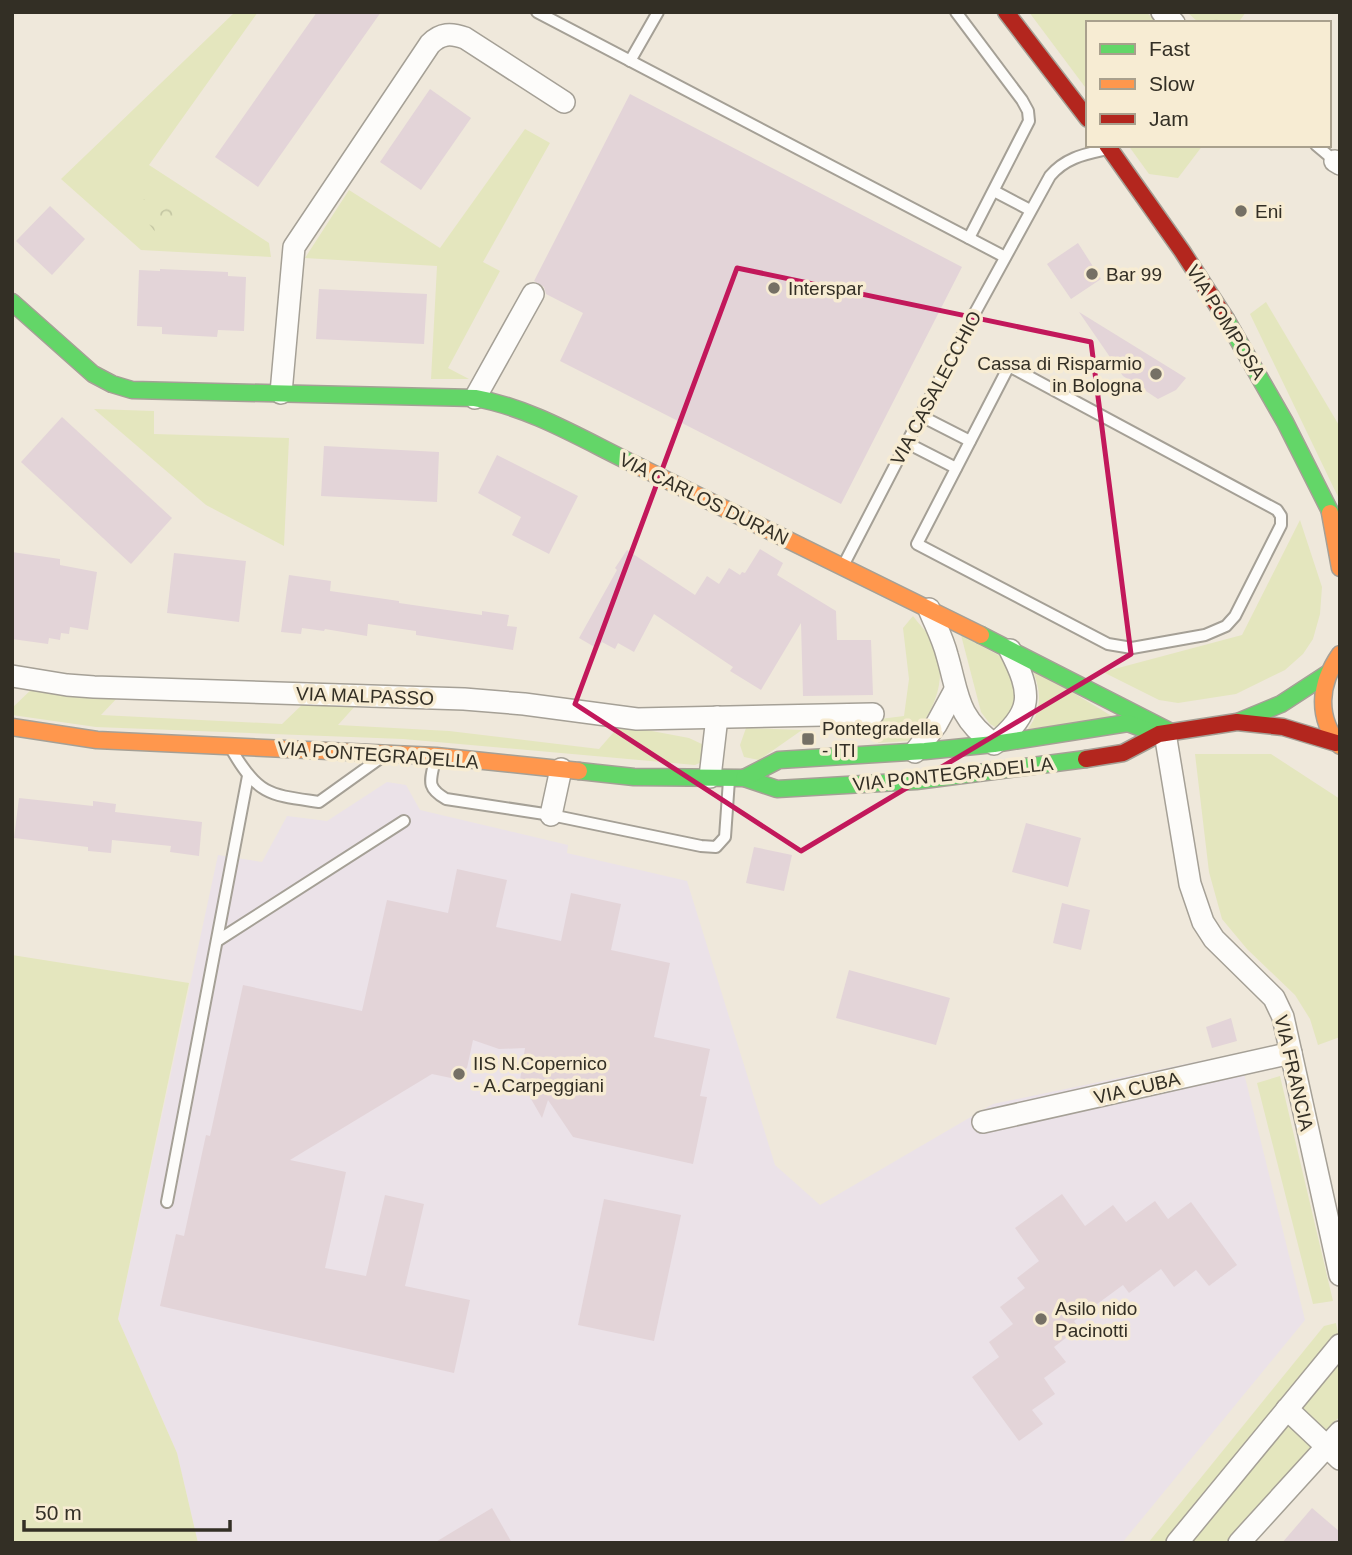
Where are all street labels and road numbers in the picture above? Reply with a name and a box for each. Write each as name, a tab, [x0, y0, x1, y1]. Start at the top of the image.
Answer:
street label: VIA POMPOSA	[1182, 261, 1270, 383]
street label: VIA CASALECCHIO	[887, 308, 985, 468]
street label: VIA CARLOS DURAN	[616, 449, 792, 549]
street label: VIA MALPASSO	[296, 683, 434, 709]
street label: VIA PONTEGRADELLA	[277, 737, 480, 773]
street label: VIA PONTEGRADELLA	[852, 753, 1055, 795]
street label: VIA FRANCIA	[1270, 1013, 1318, 1133]
street label: VIA CUBA	[1092, 1068, 1182, 1108]

